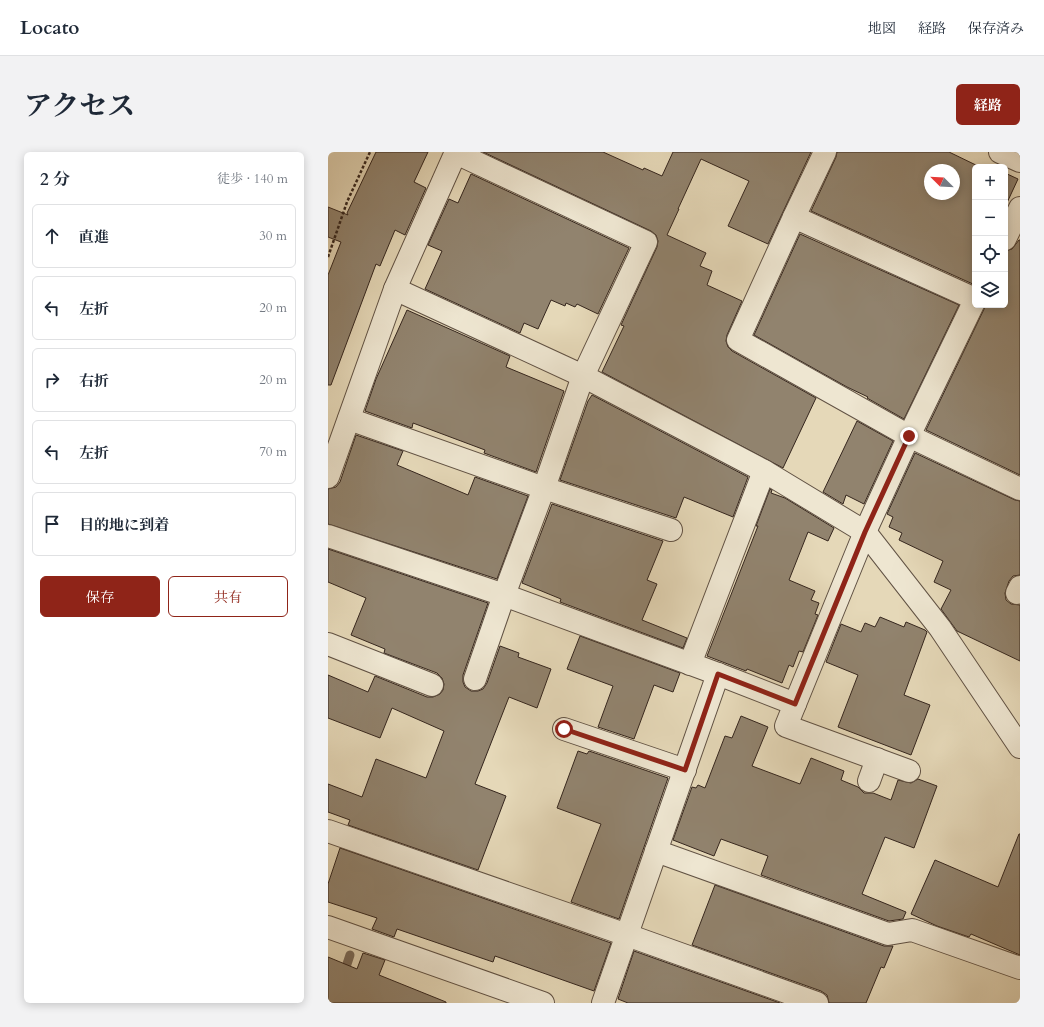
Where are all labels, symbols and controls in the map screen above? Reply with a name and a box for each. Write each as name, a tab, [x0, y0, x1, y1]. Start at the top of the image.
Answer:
text: Locato	[20, 15, 79, 41]
text: 地図	[868, 19, 896, 38]
text: 経路	[918, 19, 946, 38]
text: 保存済み	[968, 19, 1024, 38]
button: 経路	[956, 84, 1020, 125]
text: アクセス	[24, 87, 135, 125]
north arrow	[924, 164, 960, 200]
map controls	[972, 164, 1008, 308]
button: +	[972, 164, 1008, 200]
text: 2 分	[40, 168, 70, 191]
text: 徒歩 · 140 m	[217, 170, 288, 188]
button: −	[972, 200, 1008, 236]
icon: ahead	[41, 225, 63, 247]
text: 直進	[79, 227, 109, 247]
text: 30 m	[259, 227, 287, 245]
button: locate	[972, 236, 1008, 272]
button: layers	[972, 272, 1008, 308]
icon: left	[41, 297, 63, 319]
text: 左折	[79, 299, 109, 319]
text: 20 m	[259, 299, 287, 317]
icon: right	[41, 369, 63, 391]
text: 右折	[79, 371, 109, 391]
text: 20 m	[259, 371, 287, 389]
route end	[900, 427, 918, 445]
icon: left	[41, 441, 63, 463]
text: 左折	[79, 443, 109, 463]
text: 70 m	[259, 443, 287, 461]
icon: arrive	[41, 513, 63, 535]
text: 目的地に到着	[79, 515, 169, 535]
button: 保存	[40, 576, 160, 617]
button: 共有	[168, 576, 288, 617]
route start	[555, 720, 573, 738]

